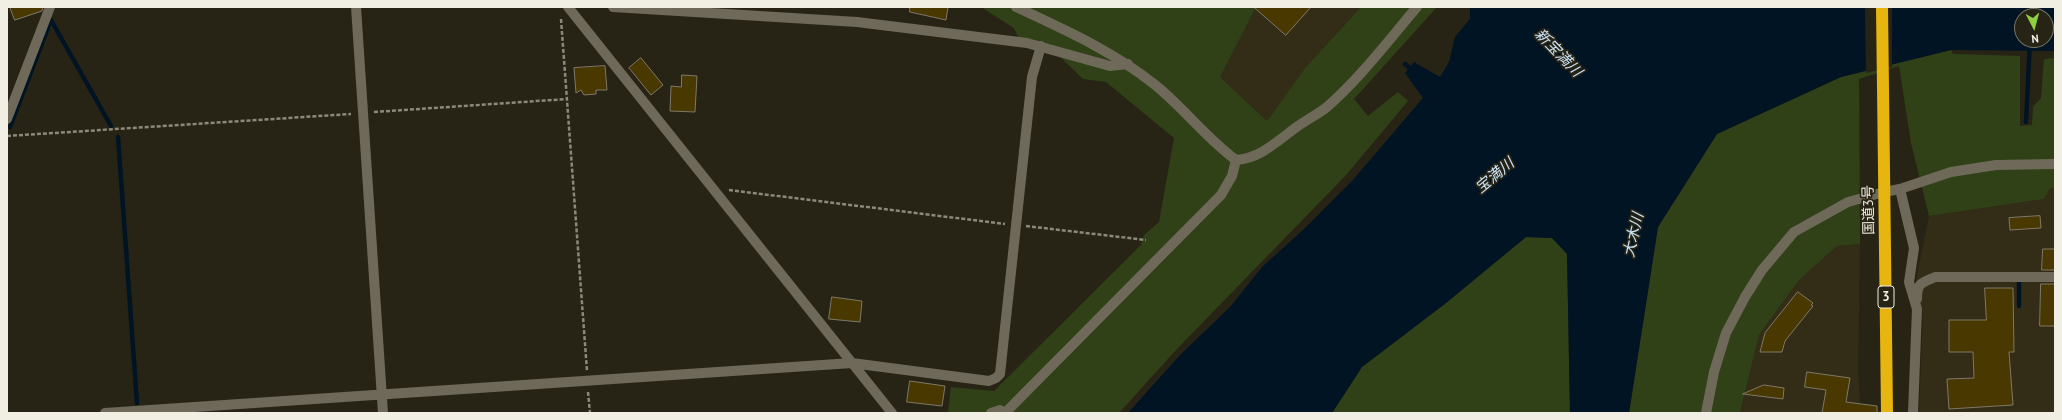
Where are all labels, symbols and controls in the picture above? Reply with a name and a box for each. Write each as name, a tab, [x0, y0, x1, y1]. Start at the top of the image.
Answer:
north arrow	[2014, 8, 2054, 48]
water label: 新宝満川	[1531, 25, 1585, 81]
text: N	[2031, 32, 2039, 46]
water label: 宝満川	[1472, 155, 1518, 197]
street label: 国道3号	[1860, 185, 1878, 235]
water label: 大木川	[1620, 211, 1648, 259]
road number: 3	[1878, 286, 1894, 308]

